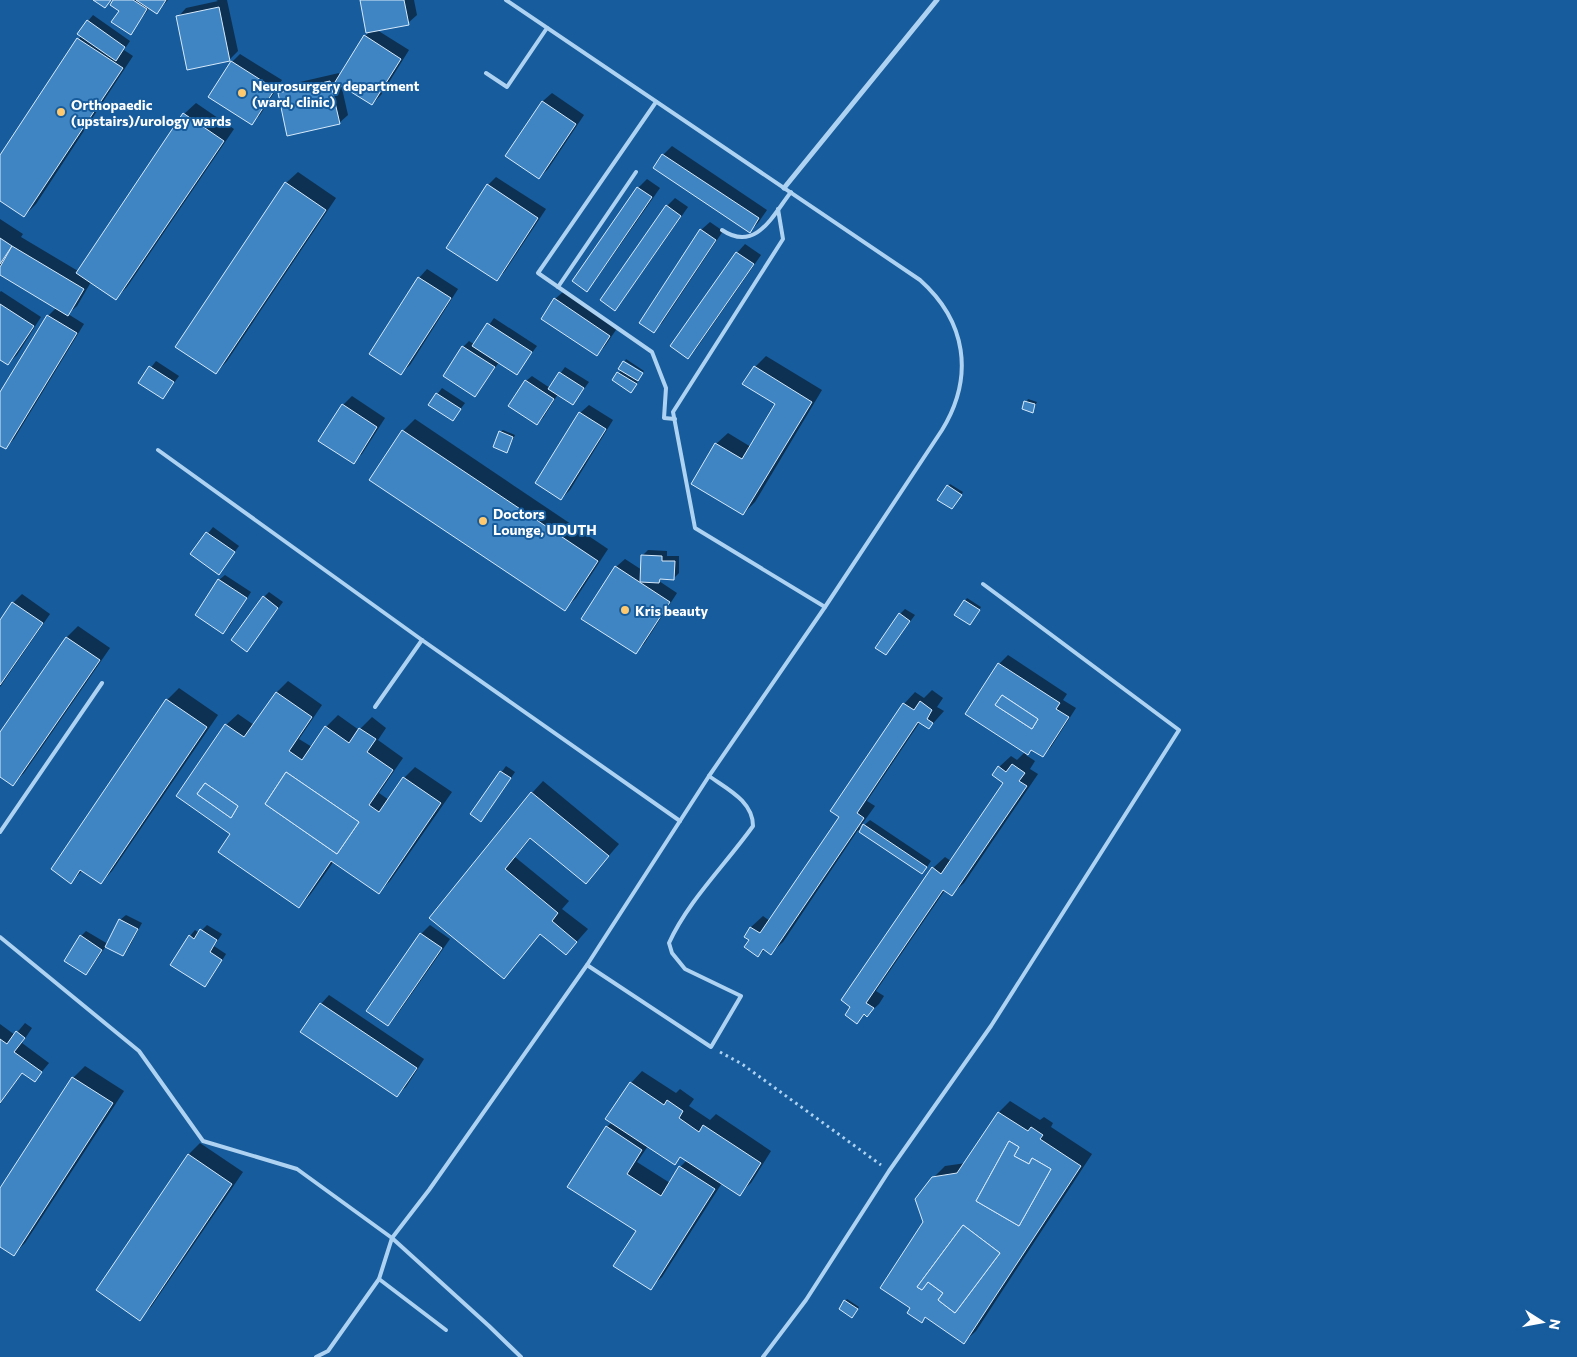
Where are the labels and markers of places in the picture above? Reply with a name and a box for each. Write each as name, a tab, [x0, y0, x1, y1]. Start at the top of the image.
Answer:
place label: Neurosurgery department (ward, clinic)	[252, 77, 420, 110]
marker: Neurosurgery department (ward, clinic)	[236, 87, 248, 99]
place label: Orthopaedic (upstairs)/urology wards	[71, 96, 232, 129]
marker: Orthopaedic (upstairs)/urology wards	[55, 106, 67, 118]
place label: Doctors Lounge, UDUTH	[493, 505, 597, 538]
marker: Doctors Lounge, UDUTH	[477, 515, 489, 527]
place label: Kris beauty	[635, 602, 709, 619]
marker: Kris beauty	[619, 604, 631, 616]

